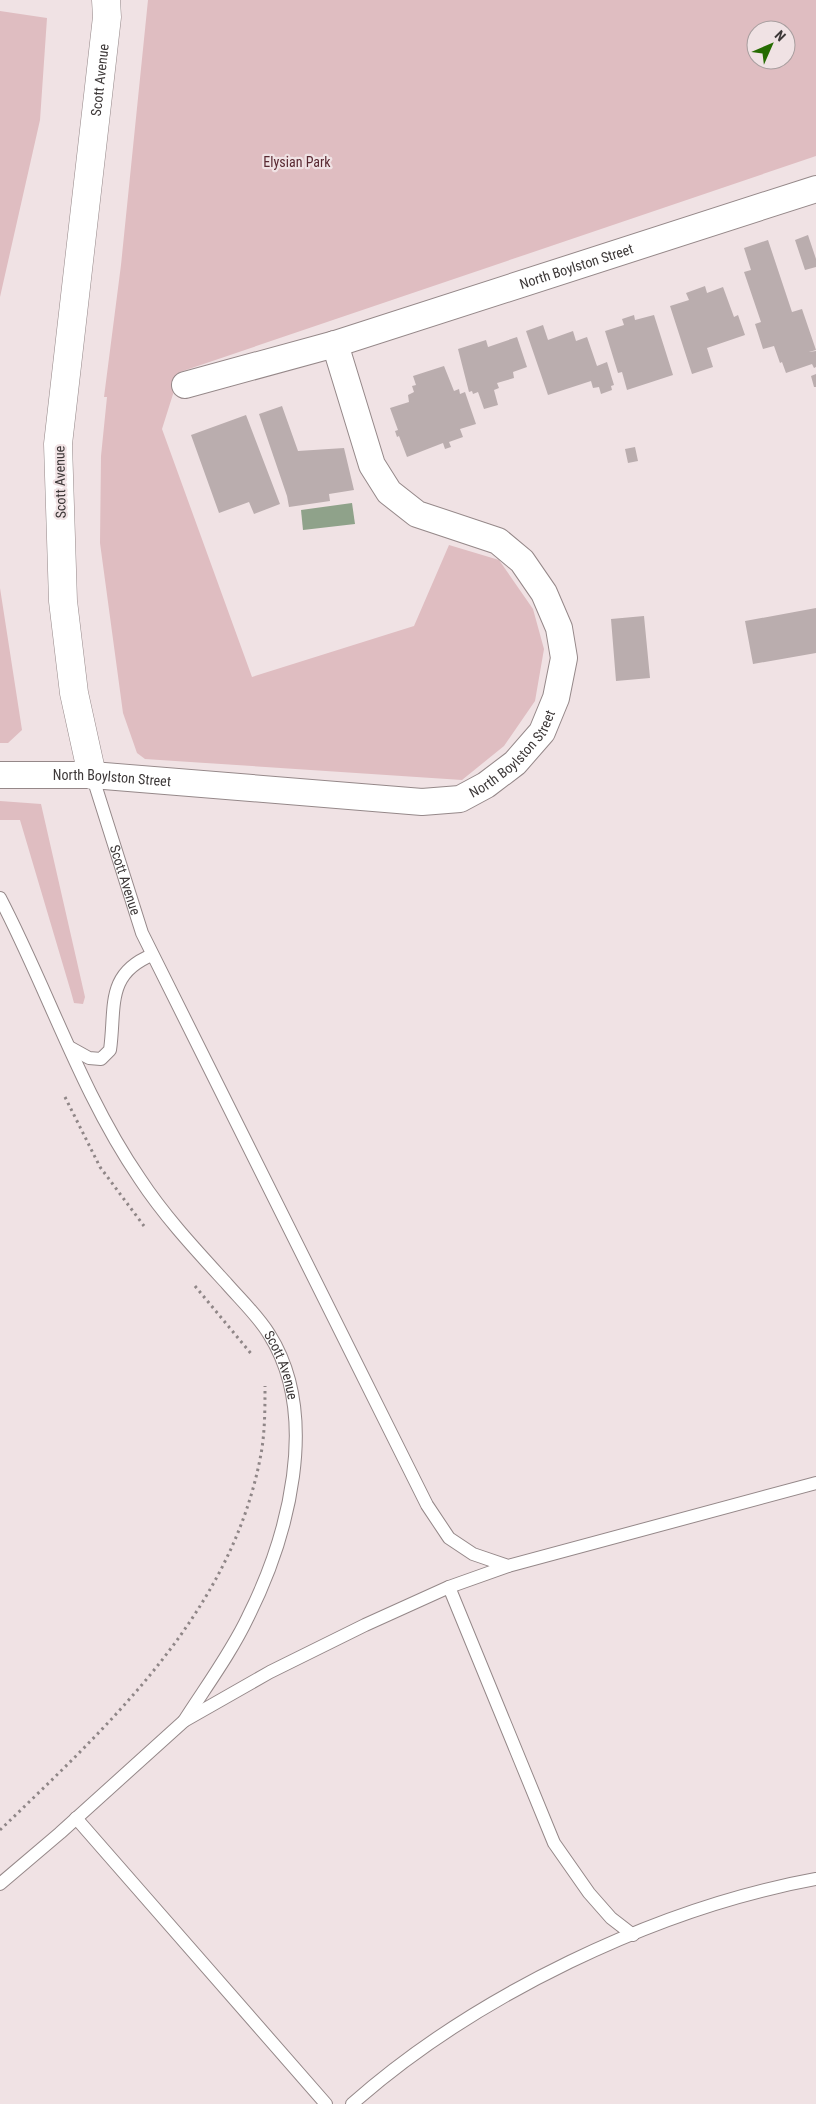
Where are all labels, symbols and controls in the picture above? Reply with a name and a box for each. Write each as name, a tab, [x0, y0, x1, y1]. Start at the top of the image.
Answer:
north arrow	[746, 20, 796, 70]
text: N	[772, 27, 789, 44]
street label: Scott Avenue	[88, 43, 112, 117]
park label: Elysian Park	[263, 154, 331, 170]
street label: North Boylston Street	[517, 240, 635, 292]
street label: Scott Avenue	[51, 445, 69, 518]
street label: North Boylston Street	[466, 708, 558, 801]
street label: North Boylston Street	[53, 767, 172, 789]
street label: Scott Avenue	[107, 843, 144, 917]
street label: Scott Avenue	[261, 1328, 301, 1401]

